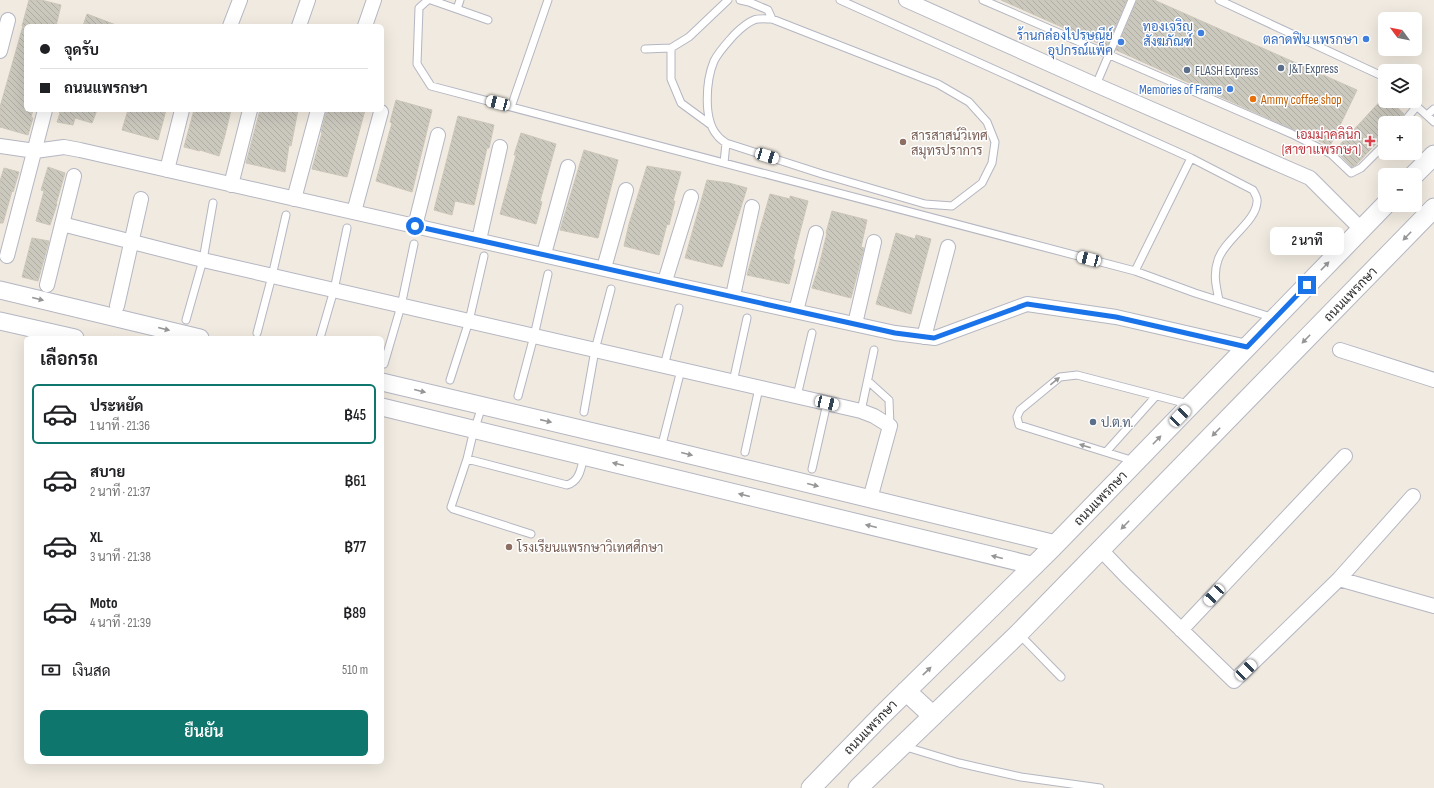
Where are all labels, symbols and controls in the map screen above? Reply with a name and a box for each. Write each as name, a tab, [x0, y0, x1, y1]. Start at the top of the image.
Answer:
north arrow	[1378, 12, 1422, 56]
map controls	[1378, 12, 1422, 212]
place label: ทองเจริญ สังฆภัณฑ์	[1143, 18, 1193, 50]
place label: ร้านกล่องไปรษณีย์ อุปกรณ์แพ็ค	[1017, 26, 1113, 60]
marker: ทองเจริญ สังฆภัณฑ์	[1196, 28, 1206, 38]
place label: ตลาดฟิน แพรกษา	[1263, 31, 1358, 48]
marker: ตลาดฟิน แพรกษา	[1361, 34, 1371, 44]
marker: ร้านกล่องไปรษณีย์ อุปกรณ์แพ็ค	[1116, 37, 1126, 47]
text: จุดรับ	[64, 41, 99, 60]
place label: J&T Express	[1288, 61, 1339, 77]
place label: FLASH Express	[1195, 63, 1259, 79]
marker: J&T Express	[1276, 63, 1286, 73]
button: layers	[1378, 64, 1422, 108]
marker: FLASH Express	[1182, 65, 1192, 75]
text: ถนนแพรกษา	[64, 79, 148, 98]
place label: Memories of Frame	[1139, 82, 1222, 98]
marker: Memories of Frame	[1225, 84, 1235, 94]
place label: Ammy coffee shop	[1260, 92, 1342, 108]
car	[485, 94, 511, 112]
marker: Ammy coffee shop	[1248, 94, 1258, 104]
button: +	[1378, 116, 1422, 160]
place label: สารสาสน์วิเทศ สมุทรปราการ	[911, 126, 988, 160]
place label: เอมม่าคลินิก (สาขาแพรกษา)	[1282, 126, 1361, 158]
marker: เอมม่าคลินิก (สาขาแพรกษา)	[1364, 135, 1376, 147]
marker: สารสาสน์วิเทศ สมุทรปราการ	[898, 137, 908, 147]
car	[754, 147, 780, 165]
button: −	[1378, 168, 1422, 212]
route start	[406, 217, 424, 235]
callout: 2 นาที	[1270, 227, 1344, 255]
one-way arrow	[1402, 231, 1412, 241]
text: 2 นาที	[1291, 233, 1323, 249]
car	[1076, 250, 1102, 268]
one-way arrow	[1320, 261, 1330, 271]
street label: ถนนแพรกษา	[1321, 264, 1381, 325]
route end	[1298, 276, 1316, 294]
one-way arrow	[32, 296, 44, 302]
one-way arrow	[158, 327, 171, 333]
one-way arrow	[1301, 334, 1311, 344]
text: เลือกรถ	[40, 349, 98, 370]
one-way arrow	[1050, 377, 1061, 385]
one-way arrow	[414, 388, 426, 394]
car	[814, 394, 840, 412]
icon: car	[42, 396, 78, 432]
text: ประหยัด	[90, 397, 143, 416]
car	[1167, 403, 1193, 429]
text: ฿45	[344, 406, 366, 425]
place label: ป.ต.ท.	[1101, 415, 1133, 431]
marker: ป.ต.ท.	[1088, 417, 1098, 427]
text: 1 นาที · 21:36	[90, 418, 150, 434]
one-way arrow	[540, 418, 553, 424]
one-way arrow	[1211, 427, 1220, 437]
one-way arrow	[1152, 435, 1162, 445]
one-way arrow	[1079, 442, 1091, 448]
one-way arrow	[681, 451, 693, 457]
one-way arrow	[612, 461, 624, 467]
icon: car	[42, 462, 78, 498]
text: สบาย	[90, 463, 125, 482]
street label: ถนนแพรกษา	[1071, 468, 1131, 529]
text: ฿61	[345, 472, 366, 491]
one-way arrow	[807, 482, 819, 488]
text: 2 นาที · 21:37	[90, 484, 150, 500]
one-way arrow	[738, 492, 750, 498]
one-way arrow	[1120, 520, 1130, 530]
one-way arrow	[864, 522, 877, 528]
icon: car	[42, 528, 78, 564]
text: XL	[90, 528, 103, 547]
text: ฿77	[344, 538, 366, 557]
place label: โรงเรียนแพรกษาวิเทศศึกษา	[516, 538, 663, 556]
marker: โรงเรียนแพรกษาวิเทศศึกษา	[504, 542, 514, 552]
text: 3 นาที · 21:38	[90, 549, 151, 565]
one-way arrow	[991, 553, 1003, 559]
car	[1201, 582, 1227, 608]
icon: car	[42, 594, 78, 630]
text: Moto	[90, 594, 117, 613]
text: ฿89	[343, 604, 366, 623]
text: 4 นาที · 21:39	[90, 615, 151, 631]
car	[1233, 657, 1259, 683]
icon: cash	[40, 659, 62, 681]
text: เงินสด	[72, 662, 111, 681]
text: 510 m	[342, 662, 368, 678]
one-way arrow	[922, 666, 932, 676]
street label: ถนนแพรกษา	[841, 697, 901, 758]
button: ยืนยัน	[40, 710, 368, 756]

